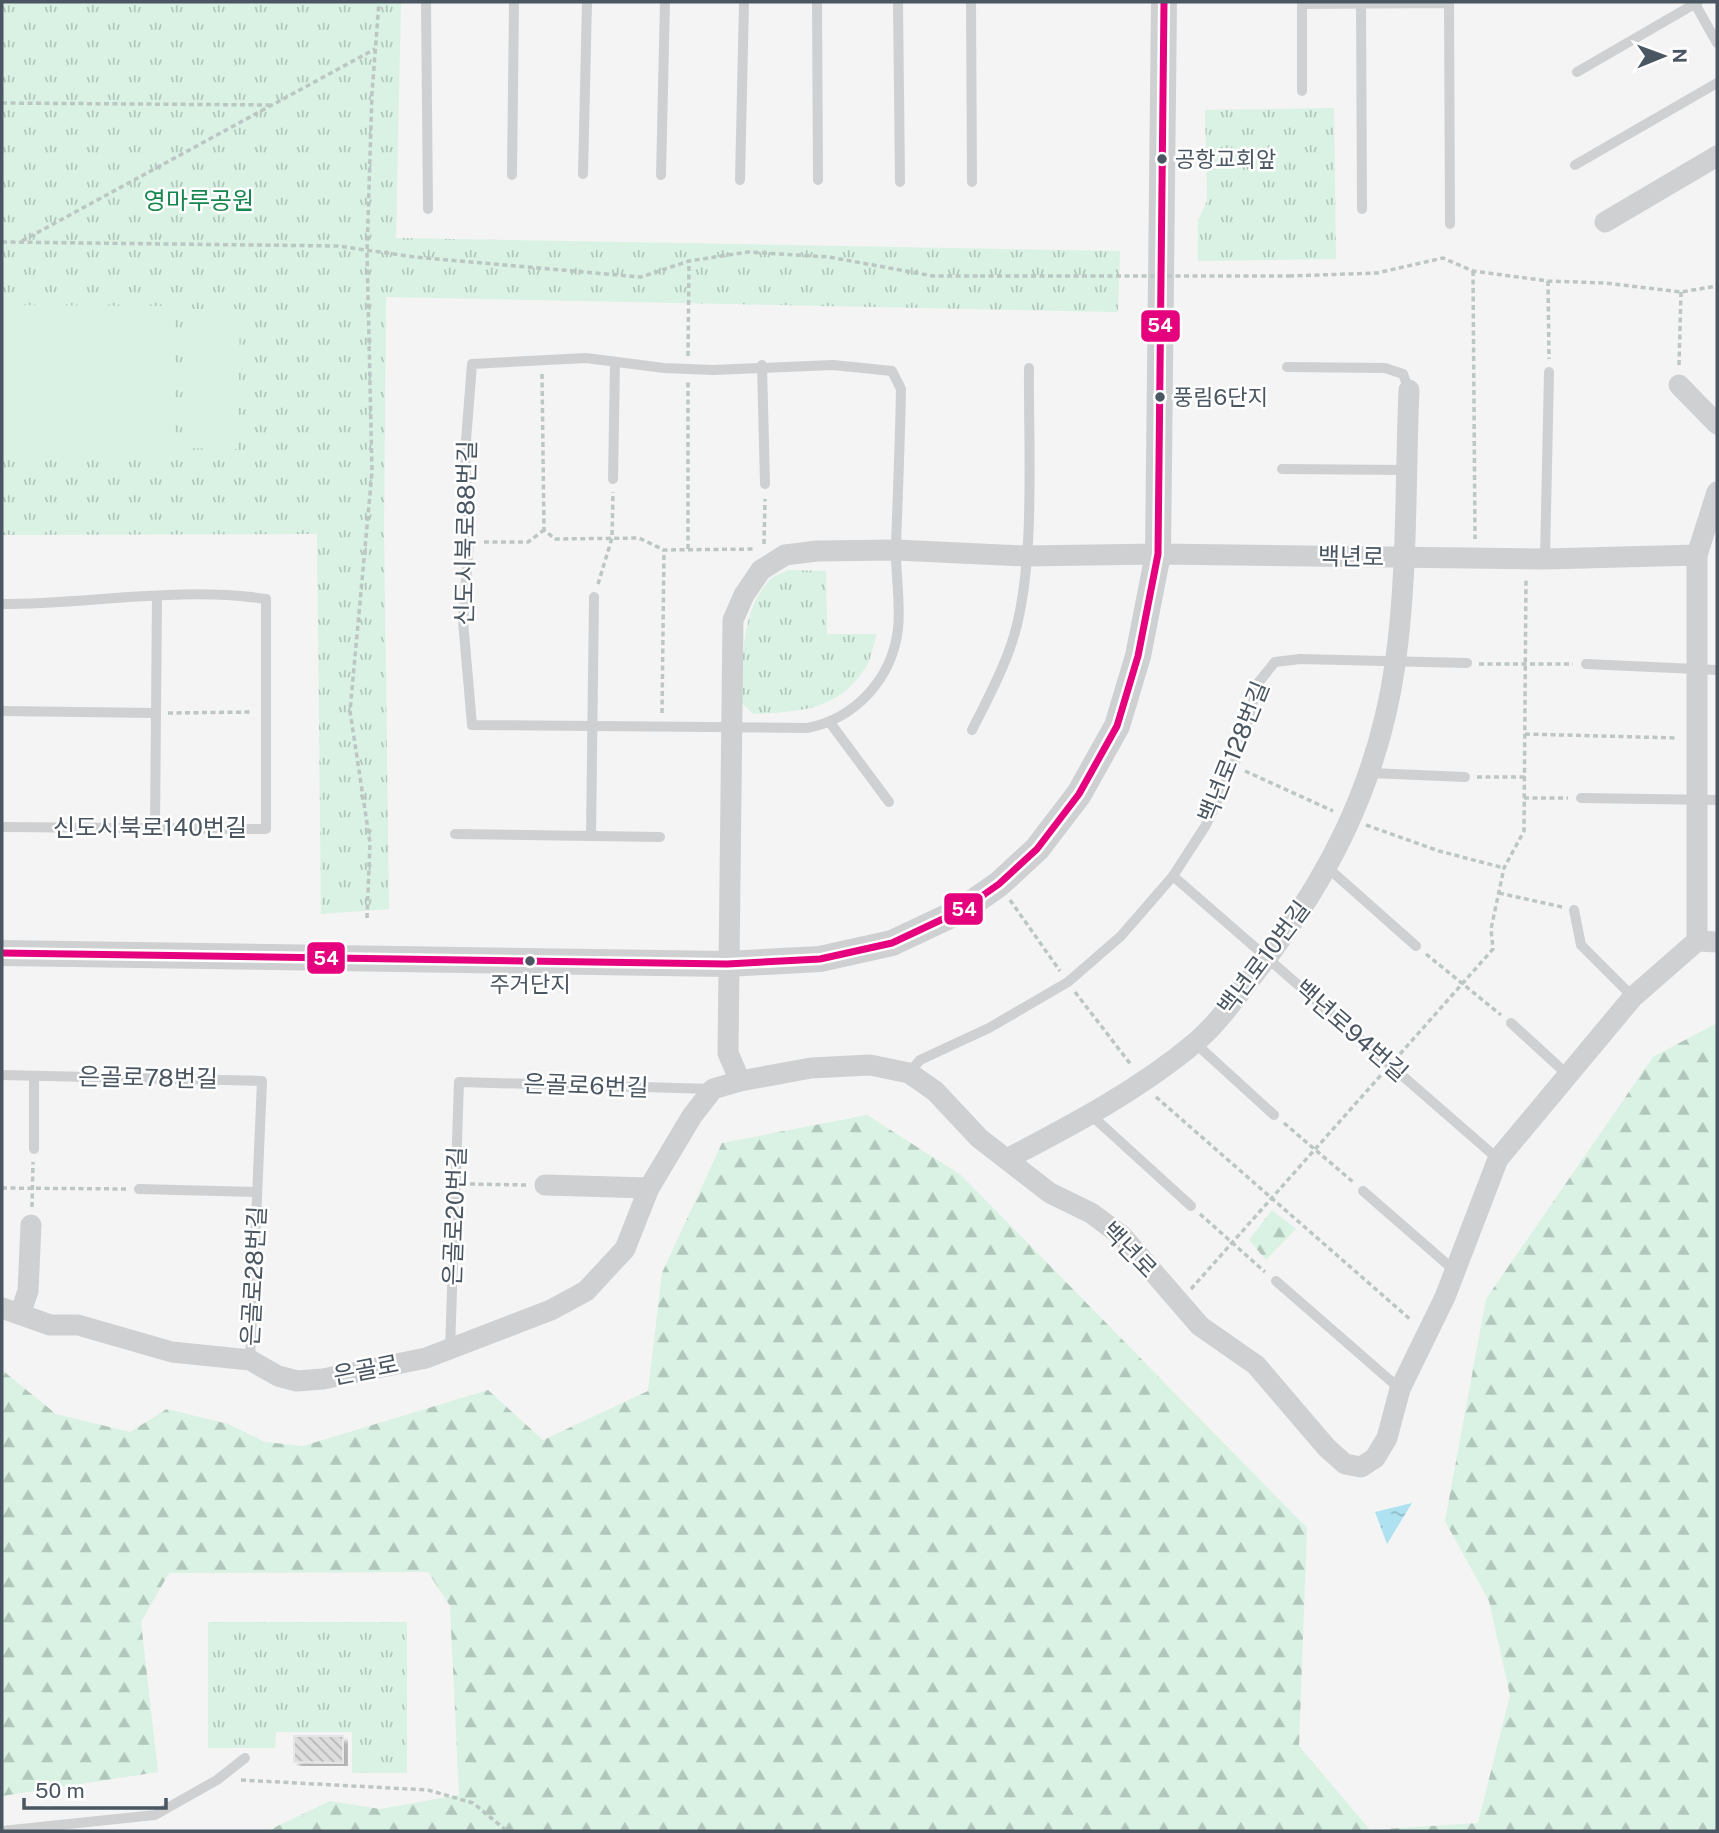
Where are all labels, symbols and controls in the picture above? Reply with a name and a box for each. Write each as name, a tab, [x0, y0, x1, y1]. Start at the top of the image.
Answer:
north arrow	[1628, 21, 1698, 91]
text: N	[1669, 48, 1691, 63]
place label: 공항교회앞	[1175, 146, 1276, 172]
marker: 공항교회앞	[1155, 152, 1169, 166]
park label: 영마루공원	[144, 186, 254, 214]
line badge: 54	[1140, 309, 1181, 343]
text: 54	[1147, 314, 1173, 336]
place label: 풍림6단지	[1173, 384, 1268, 410]
marker: 풍림6단지	[1153, 390, 1167, 404]
street label: 신도시북로88번길	[449, 440, 481, 626]
street label: 백년로	[1318, 541, 1384, 571]
street label: 백년로128번길	[1192, 677, 1274, 826]
street label: 신도시북로140번길	[53, 813, 247, 841]
line badge: 54	[943, 892, 984, 926]
street label: 백년로10번길	[1211, 895, 1315, 1020]
text: 54	[951, 898, 977, 920]
line badge: 54	[306, 941, 346, 975]
text: 54	[313, 947, 339, 969]
marker: 주거단지	[523, 954, 537, 968]
place label: 주거단지	[490, 971, 570, 997]
street label: 백년로94번길	[1289, 974, 1414, 1087]
street label: 은골로78번길	[78, 1062, 218, 1092]
street label: 은골로6번길	[523, 1069, 649, 1101]
street label: 은골로20번길	[438, 1146, 470, 1286]
street label: 은골로28번길	[235, 1205, 271, 1347]
street label: 백년로	[1097, 1216, 1163, 1283]
street label: 은골로	[331, 1349, 401, 1389]
scale bar	[24, 1766, 166, 1810]
text: 50 m	[35, 1778, 85, 1803]

